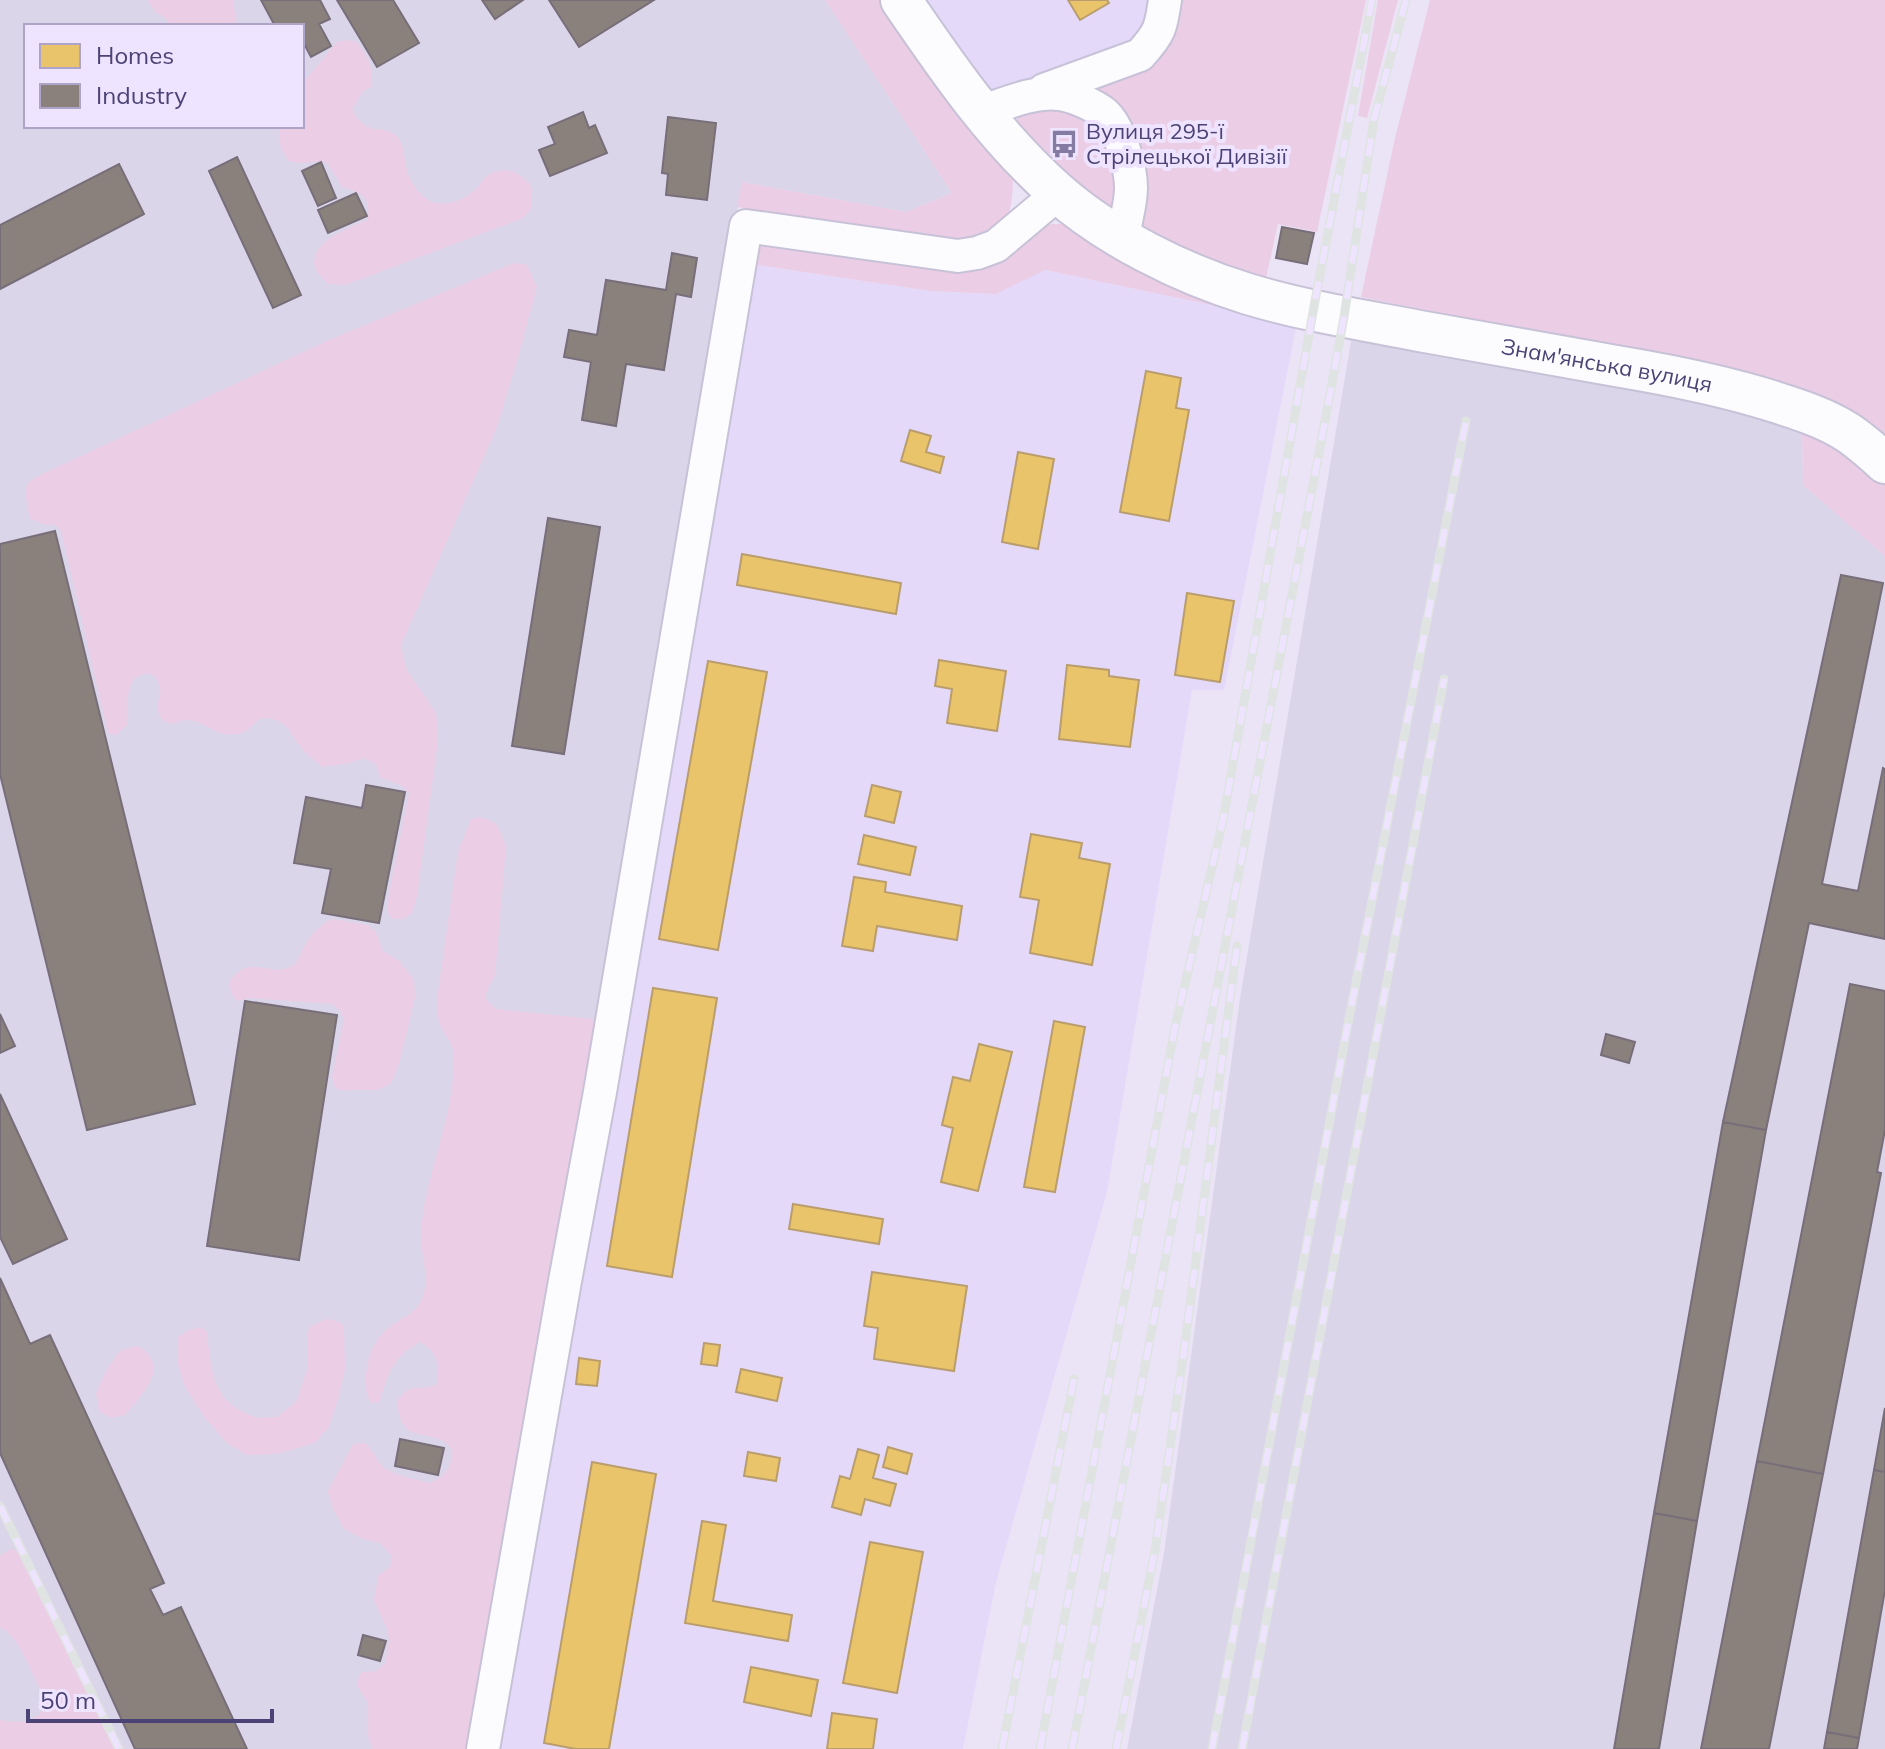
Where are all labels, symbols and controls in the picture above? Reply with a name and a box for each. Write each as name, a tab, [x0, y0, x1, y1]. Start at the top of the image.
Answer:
legend	[24, 24, 304, 128]
text: Homes	[96, 40, 174, 70]
text: Industry	[96, 80, 187, 110]
place label: Вулиця 295-ї Стрілецької Дивізії	[1086, 117, 1287, 170]
bus stop icon: Вулиця 295-ї Стрілецької Дивізії	[1049, 129, 1079, 159]
street label: Знам'янська вулиця	[1499, 332, 1715, 398]
scale bar	[28, 1673, 272, 1723]
text: 50 m	[40, 1685, 96, 1715]

